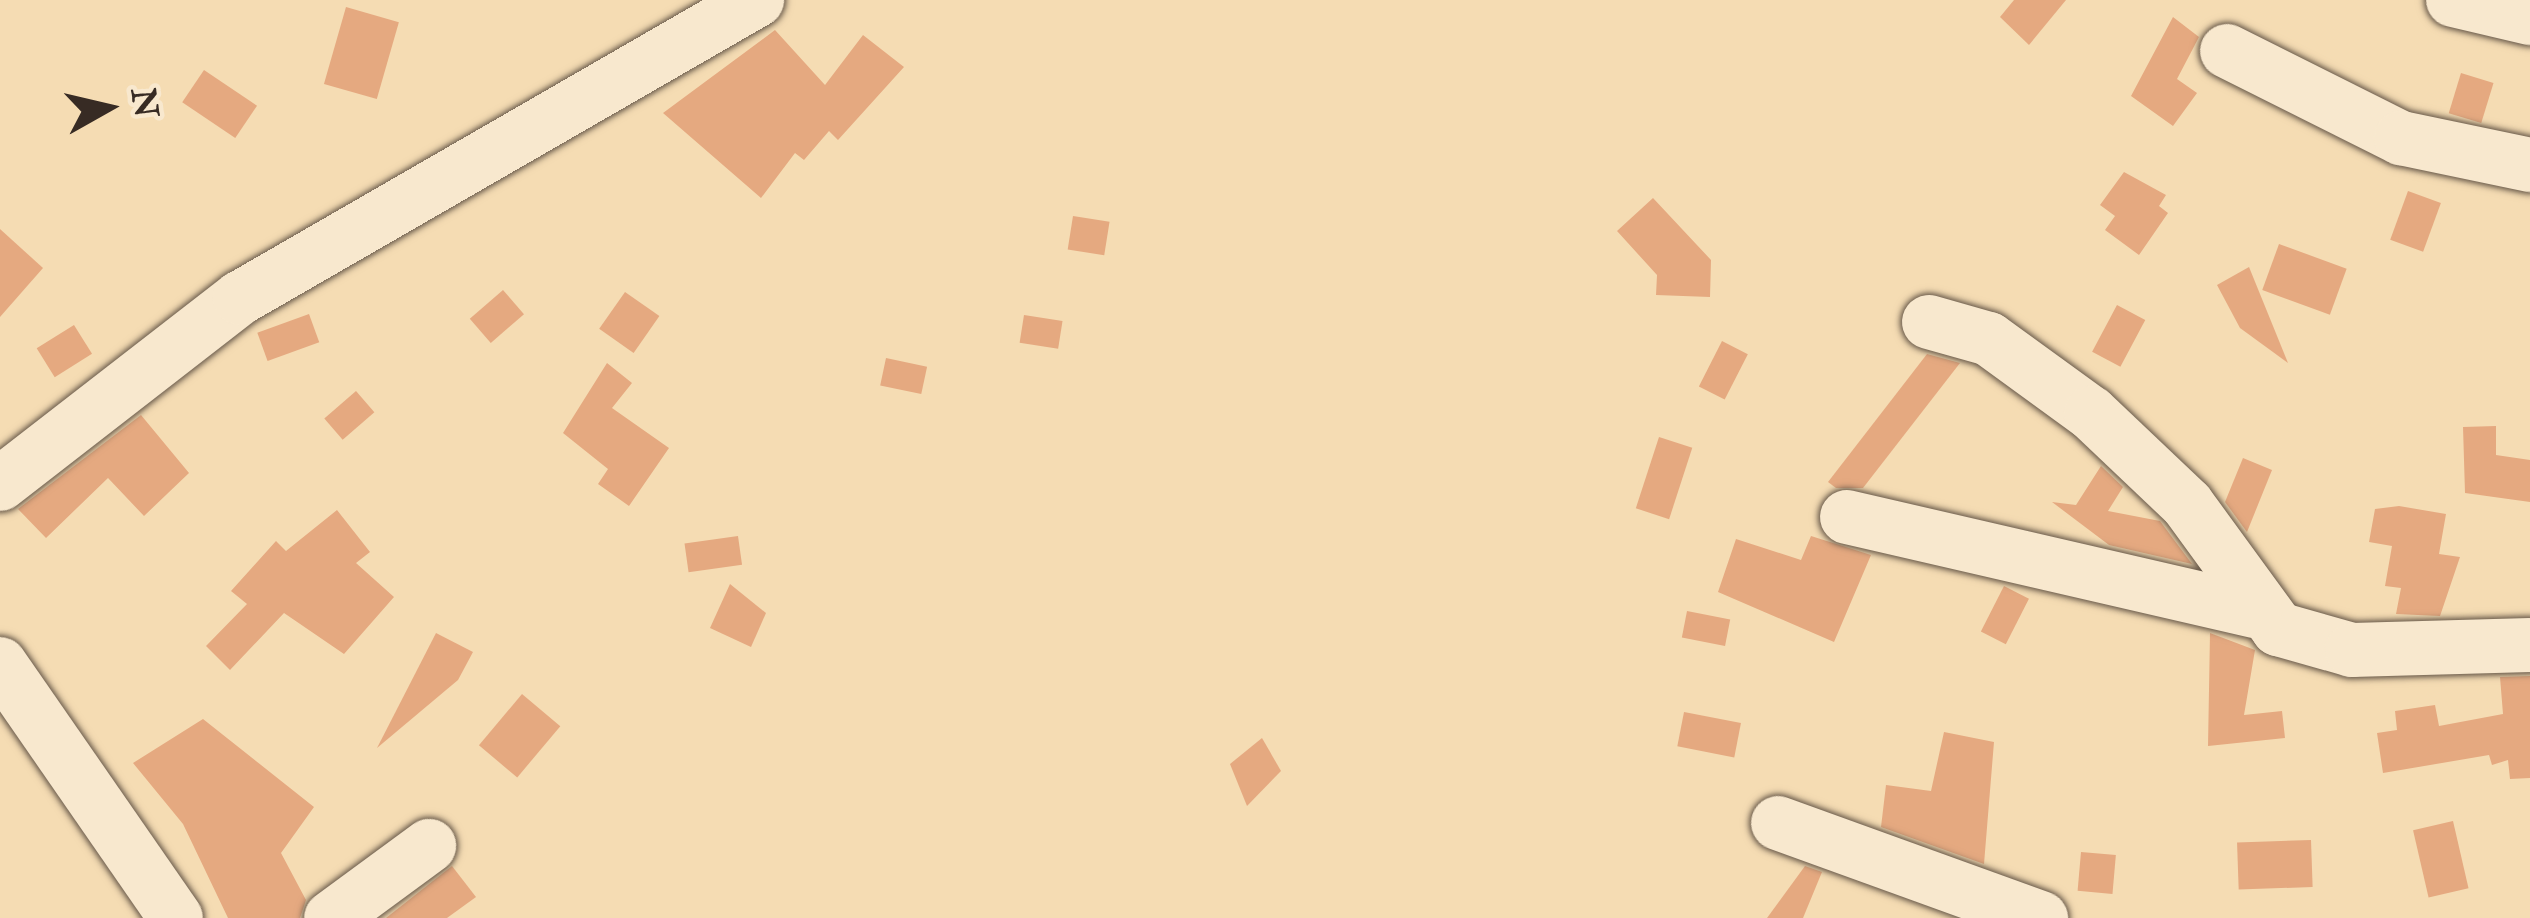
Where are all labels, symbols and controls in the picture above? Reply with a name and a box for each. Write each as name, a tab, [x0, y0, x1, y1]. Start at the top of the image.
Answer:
north arrow	[48, 48, 168, 168]
text: N	[122, 85, 167, 120]

